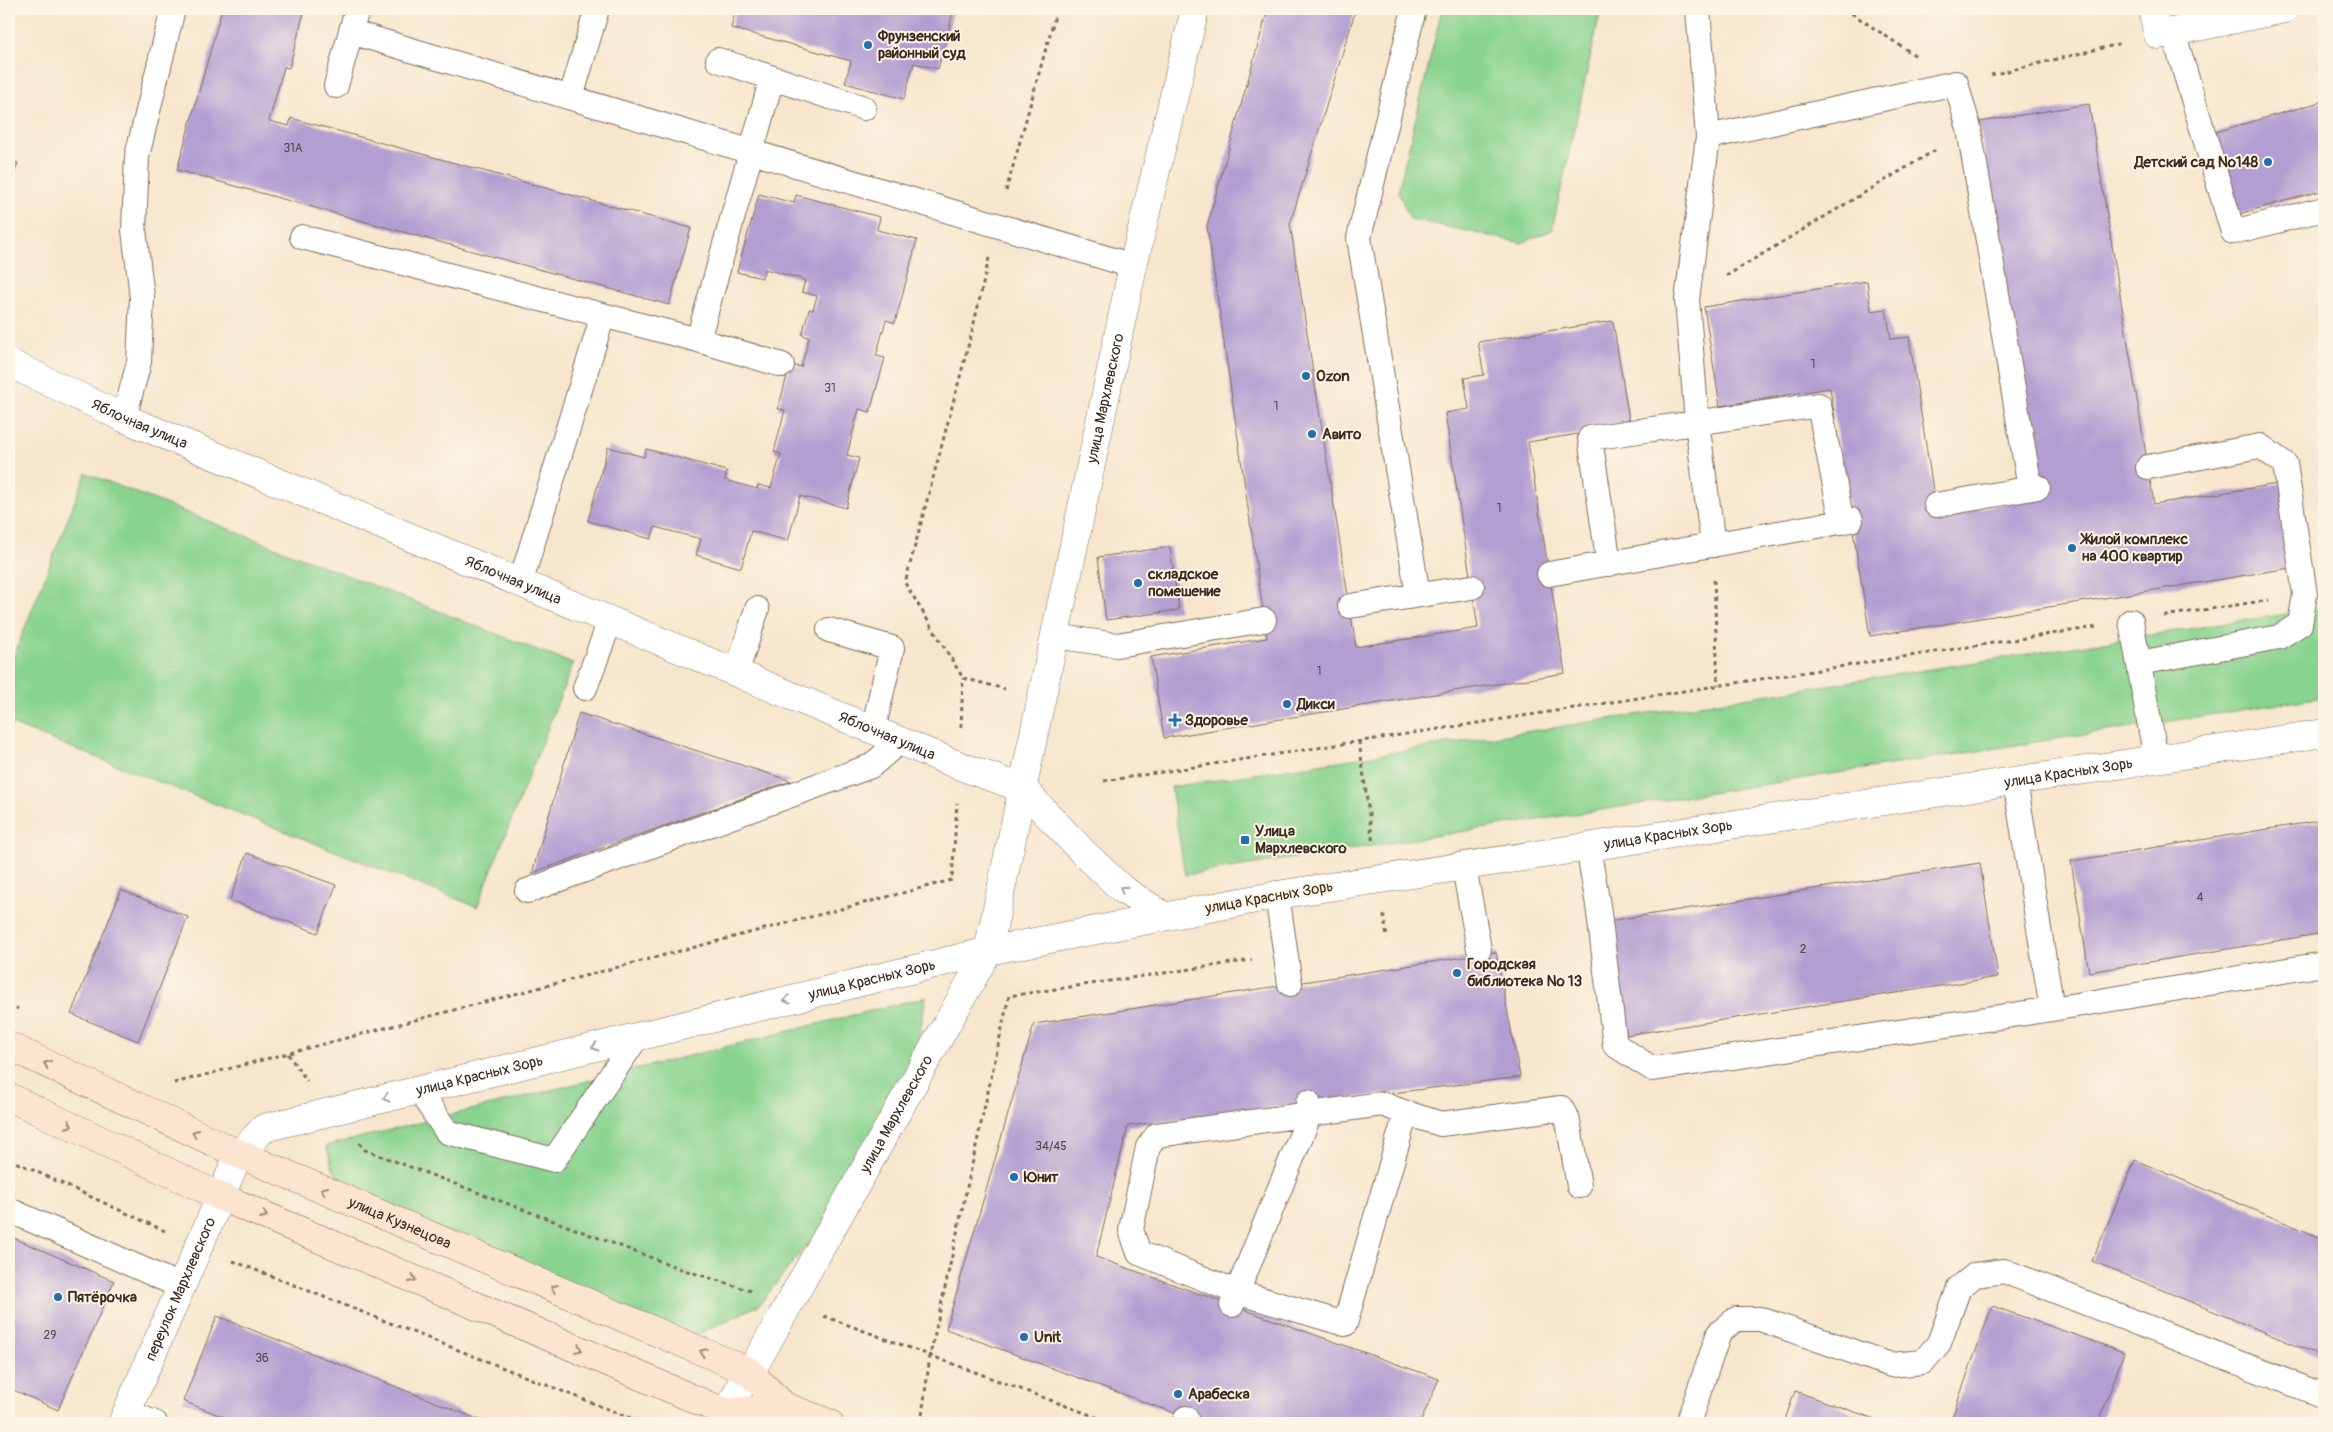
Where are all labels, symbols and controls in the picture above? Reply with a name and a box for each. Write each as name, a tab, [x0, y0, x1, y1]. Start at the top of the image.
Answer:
place label: Фрунзенский районный суд	[877, 27, 966, 63]
marker: Фрунзенский районный суд	[862, 39, 874, 51]
house number: 31А	[283, 141, 303, 156]
place label: Детский сад №148	[2133, 153, 2258, 172]
marker: Детский сад №148	[2262, 156, 2274, 168]
street label: улица Мархлевского	[1082, 332, 1128, 466]
house number: 1	[1811, 357, 1815, 372]
place label: Ozon	[1316, 367, 1350, 386]
marker: Ozon	[1300, 370, 1312, 382]
house number: 31	[824, 381, 836, 396]
street label: Яблочная улица	[88, 395, 190, 453]
house number: 1	[1274, 399, 1278, 414]
place label: Авито	[1322, 425, 1361, 444]
marker: Авито	[1306, 428, 1318, 440]
house number: 1	[1497, 501, 1501, 516]
place label: Жилой комплекс на 400 квартир	[2079, 530, 2188, 566]
marker: Жилой комплекс на 400 квартир	[2066, 542, 2078, 554]
street label: Яблочная улица	[462, 552, 564, 609]
place label: складское помешение	[1147, 565, 1221, 601]
marker: складское помешение	[1132, 577, 1144, 589]
house number: 1	[1317, 664, 1321, 679]
place label: Дикси	[1296, 695, 1335, 714]
marker: Дикси	[1281, 698, 1293, 710]
street label: Яблочная улица	[836, 708, 938, 765]
place label: Здоровье	[1185, 711, 1248, 730]
marker: Здоровье	[1169, 714, 1181, 726]
street label: улица Красных Зорь	[2002, 754, 2134, 792]
street label: улица Красных Зорь	[1602, 816, 1734, 854]
place label: Улица Мархлевского	[1255, 822, 1347, 858]
marker: Улица Мархлевского	[1239, 834, 1251, 846]
street label: улица Красных Зорь	[1203, 877, 1335, 918]
one-way arrow	[1119, 886, 1129, 895]
house number: 4	[2197, 890, 2204, 905]
house number: 2	[1800, 942, 1807, 957]
street label: улица Красных Зорь	[806, 955, 938, 1005]
place label: Городская библиотека № 13	[1467, 955, 1582, 991]
marker: Городская библиотека № 13	[1451, 967, 1463, 979]
one-way arrow	[783, 994, 792, 1005]
one-way arrow	[591, 1041, 600, 1052]
street label: улица Красных Зорь	[413, 1051, 545, 1101]
street label: улица Мархлевского	[855, 1052, 937, 1177]
one-way arrow	[43, 1060, 52, 1071]
one-way arrow	[383, 1092, 391, 1102]
one-way arrow	[64, 1119, 73, 1129]
one-way arrow	[191, 1130, 200, 1140]
house number: 34/45	[1035, 1139, 1067, 1154]
place label: Юнит	[1023, 1168, 1059, 1187]
marker: Юнит	[1008, 1171, 1020, 1183]
one-way arrow	[320, 1186, 329, 1197]
street label: улица Кузнецова	[345, 1192, 454, 1253]
one-way arrow	[259, 1208, 268, 1219]
street label: переулок Мархлевского	[141, 1215, 220, 1364]
one-way arrow	[408, 1272, 417, 1283]
one-way arrow	[550, 1284, 559, 1295]
place label: Пятёрочка	[68, 1288, 137, 1307]
marker: Пятёрочка	[52, 1291, 64, 1303]
house number: 29	[44, 1328, 56, 1343]
place label: Unit	[1034, 1328, 1062, 1347]
marker: Unit	[1018, 1331, 1030, 1343]
one-way arrow	[574, 1343, 583, 1354]
one-way arrow	[700, 1347, 708, 1357]
house number: 36	[255, 1351, 269, 1366]
place label: Арабеска	[1188, 1385, 1250, 1404]
marker: Арабеска	[1172, 1388, 1184, 1400]

